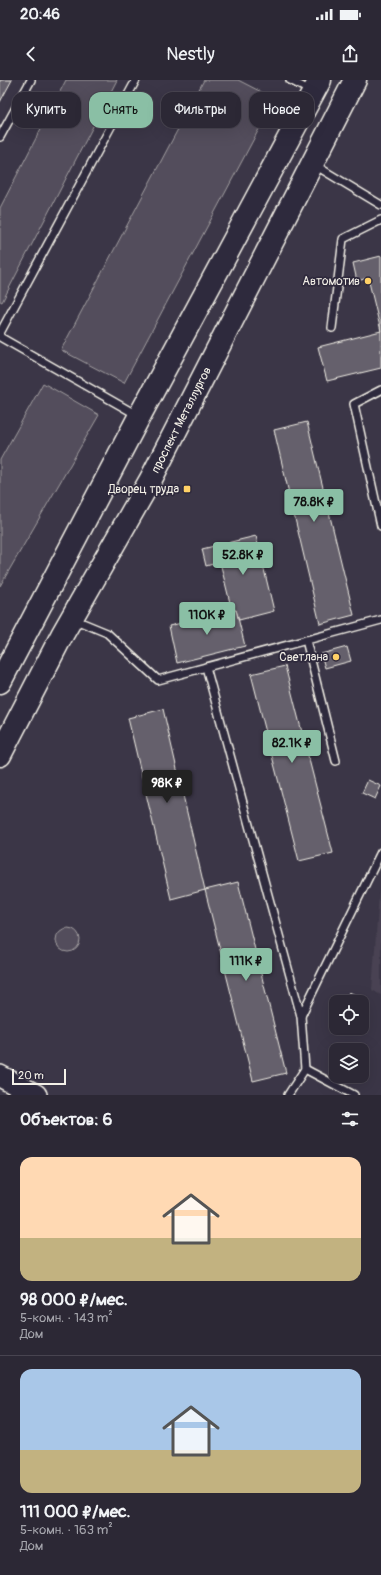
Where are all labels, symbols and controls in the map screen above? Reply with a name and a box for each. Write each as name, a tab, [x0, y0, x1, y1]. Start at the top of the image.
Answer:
text: 20:46	[20, 5, 60, 24]
icon: back	[20, 43, 42, 65]
text: Nestly	[166, 43, 215, 66]
icon: share	[339, 43, 361, 65]
chip: Купить	[12, 92, 81, 128]
chip: Снять	[89, 92, 153, 128]
chip: Фильтры	[161, 92, 241, 128]
chip: Новое	[249, 92, 314, 128]
place label: Автомотив	[302, 274, 360, 289]
marker: Автомотив	[363, 276, 373, 286]
street label: проспект Металлургов	[148, 364, 215, 476]
place label: Дворец труда	[107, 482, 179, 497]
marker: Дворец труда	[182, 484, 192, 494]
pin: 78.8K ₽	[277, 489, 351, 523]
text: 78.8K ₽	[293, 494, 335, 510]
pin: 52.8K ₽	[206, 542, 280, 576]
text: 52.8K ₽	[222, 547, 264, 563]
pin: 110K ₽	[174, 602, 240, 636]
text: 110K ₽	[188, 607, 226, 623]
place label: Светлана	[279, 650, 328, 665]
marker: Светлана	[331, 652, 341, 662]
pin: 82.1K ₽	[255, 730, 329, 764]
text: 82.1K ₽	[272, 735, 312, 751]
pin: 98K ₽	[139, 770, 195, 804]
text: 98K ₽	[151, 775, 183, 791]
pin: 111K ₽	[213, 948, 279, 982]
text: 111K ₽	[229, 953, 263, 969]
map controls	[329, 995, 369, 1083]
button: locate	[329, 995, 369, 1035]
button: layers	[329, 1043, 369, 1083]
scale bar	[12, 1067, 66, 1086]
text: 20 m	[18, 1069, 44, 1082]
icon: filters	[339, 1108, 361, 1130]
text: Объектов: 6	[20, 1109, 112, 1130]
icon: home	[155, 1183, 227, 1255]
text: 98 000 ₽/мес.	[20, 1289, 128, 1310]
text: 5-комн. · 143 m²	[20, 1310, 113, 1326]
text: Дом	[20, 1326, 43, 1342]
icon: home	[155, 1395, 227, 1467]
text: 111 000 ₽/мес.	[20, 1501, 130, 1522]
text: 5-комн. · 163 m²	[20, 1522, 113, 1538]
text: Дом	[20, 1538, 43, 1554]

